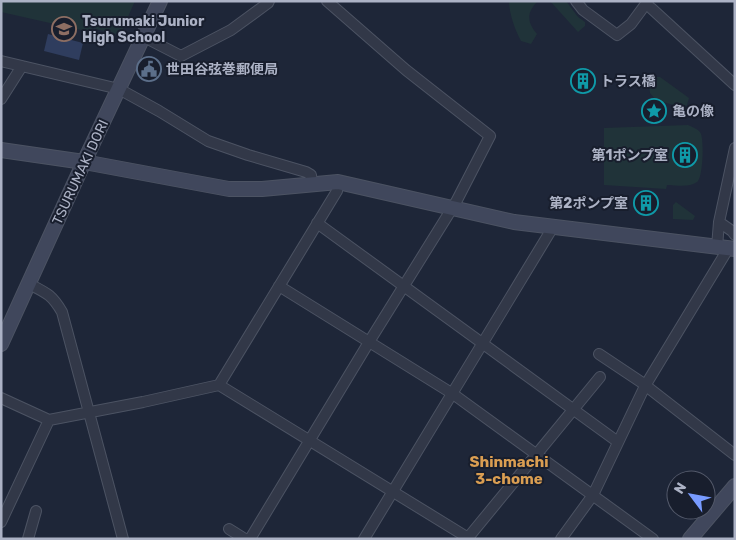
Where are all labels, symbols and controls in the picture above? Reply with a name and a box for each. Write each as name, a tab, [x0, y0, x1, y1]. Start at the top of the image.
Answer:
place label: Tsurumaki Junior High School	[82, 13, 205, 46]
school or university icon: Tsurumaki Junior High School	[51, 16, 77, 42]
public building icon: 世田谷弦巻郵便局	[136, 56, 162, 82]
place label: 世田谷弦巻郵便局	[166, 61, 278, 78]
building icon: トラス橋	[570, 68, 596, 94]
place label: トラス橋	[600, 73, 656, 90]
place icon: 亀の像	[641, 98, 667, 124]
place label: 亀の像	[672, 103, 714, 120]
street label: TSURUMAKI DORI	[49, 117, 112, 227]
building icon: 第1ポンプ室	[672, 142, 698, 168]
place label: 第1ポンプ室	[591, 147, 668, 164]
building icon: 第2ポンプ室	[633, 190, 659, 216]
place label: 第2ポンプ室	[549, 195, 628, 212]
district label: Shinmachi 3-chome	[469, 453, 549, 488]
north arrow	[666, 470, 716, 520]
text: N	[671, 480, 690, 497]

